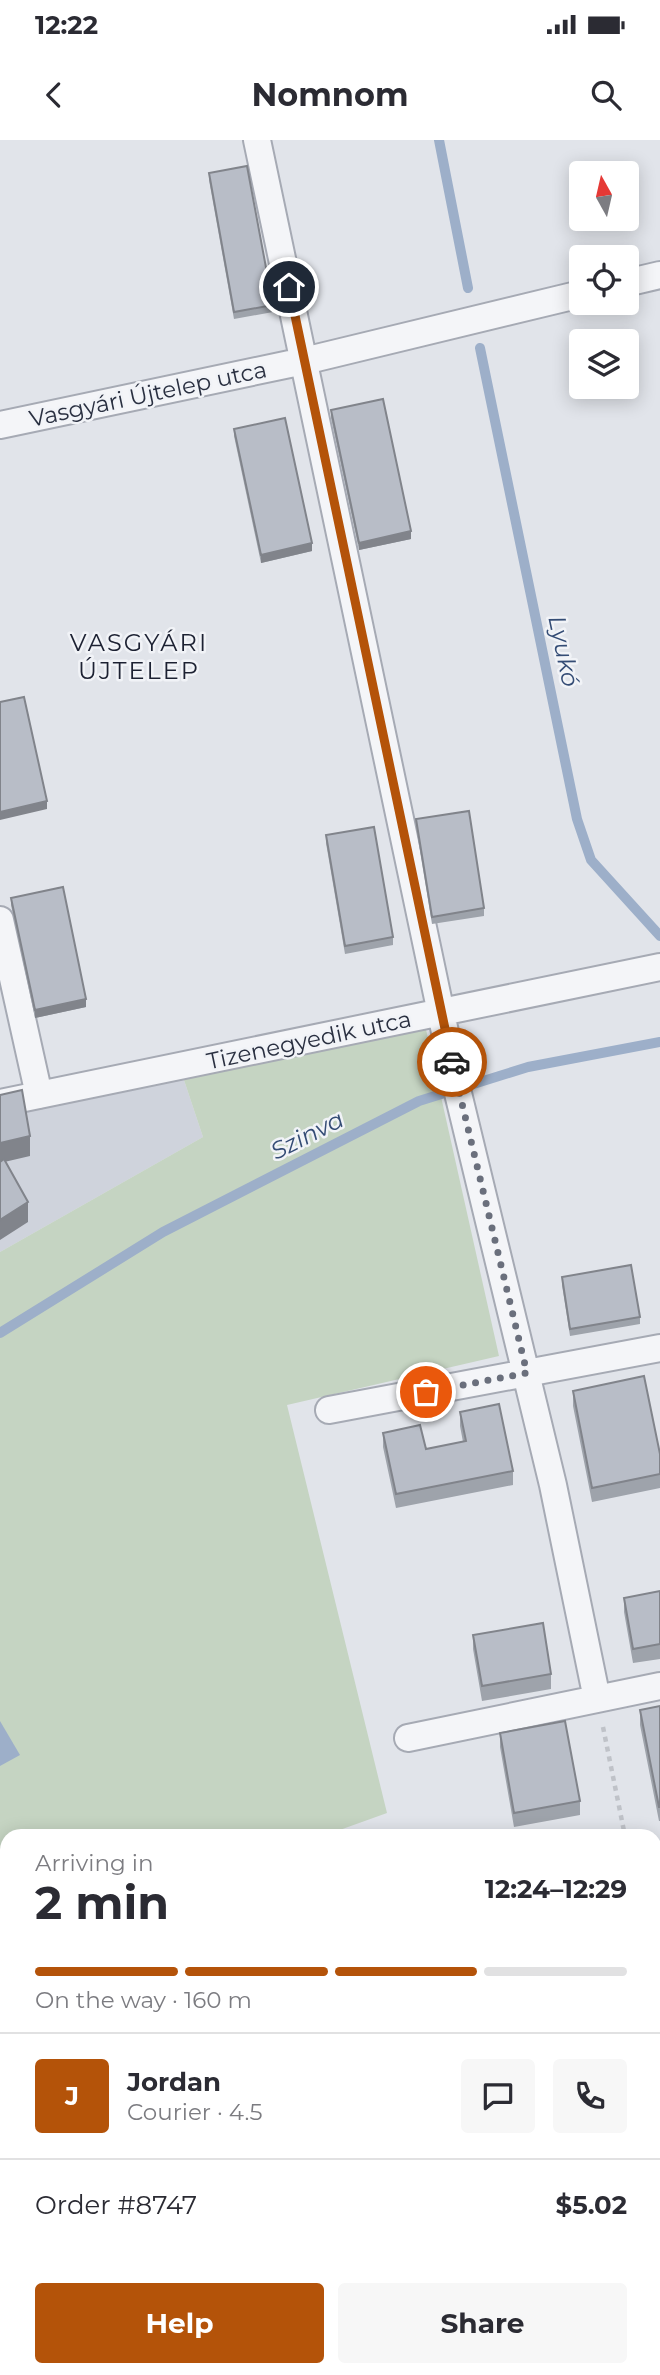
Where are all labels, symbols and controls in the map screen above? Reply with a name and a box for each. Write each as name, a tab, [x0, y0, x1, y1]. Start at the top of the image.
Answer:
text: 12:22	[35, 9, 98, 41]
text: Nomnom	[251, 75, 409, 114]
icon: back	[35, 76, 73, 114]
icon: search	[587, 76, 625, 114]
north arrow	[569, 161, 639, 231]
map controls	[569, 161, 639, 399]
button: locate	[569, 245, 639, 315]
pin	[259, 257, 319, 317]
icon: home	[270, 268, 308, 306]
button: layers	[569, 329, 639, 399]
street label: Vasgyári Újtelep utca	[27, 355, 269, 433]
water label: Lyukó	[542, 613, 586, 689]
district label: VASGYÁRI ÚJTELEP	[70, 628, 208, 685]
street label: Tizenegyedik utca	[204, 1005, 414, 1075]
courier	[417, 1027, 487, 1097]
icon: car	[433, 1043, 471, 1081]
water label: Szinva	[265, 1104, 349, 1166]
pin	[396, 1362, 456, 1422]
icon: bag	[407, 1373, 445, 1411]
text: Arriving in	[35, 1849, 154, 1877]
text: 12:24–12:29	[485, 1873, 627, 1905]
text: 2 min	[35, 1874, 169, 1931]
text: On the way · 160 m	[35, 1986, 252, 2014]
button: chat	[461, 2059, 535, 2133]
button: phone	[553, 2059, 627, 2133]
text: Jordan	[127, 2066, 221, 2098]
text: J	[65, 2080, 79, 2112]
text: Courier · 4.5	[127, 2098, 262, 2126]
text: Order #8747	[35, 2189, 197, 2221]
text: $5.02	[556, 2189, 627, 2221]
button: Help	[35, 2283, 324, 2363]
button: Share	[338, 2283, 627, 2363]

